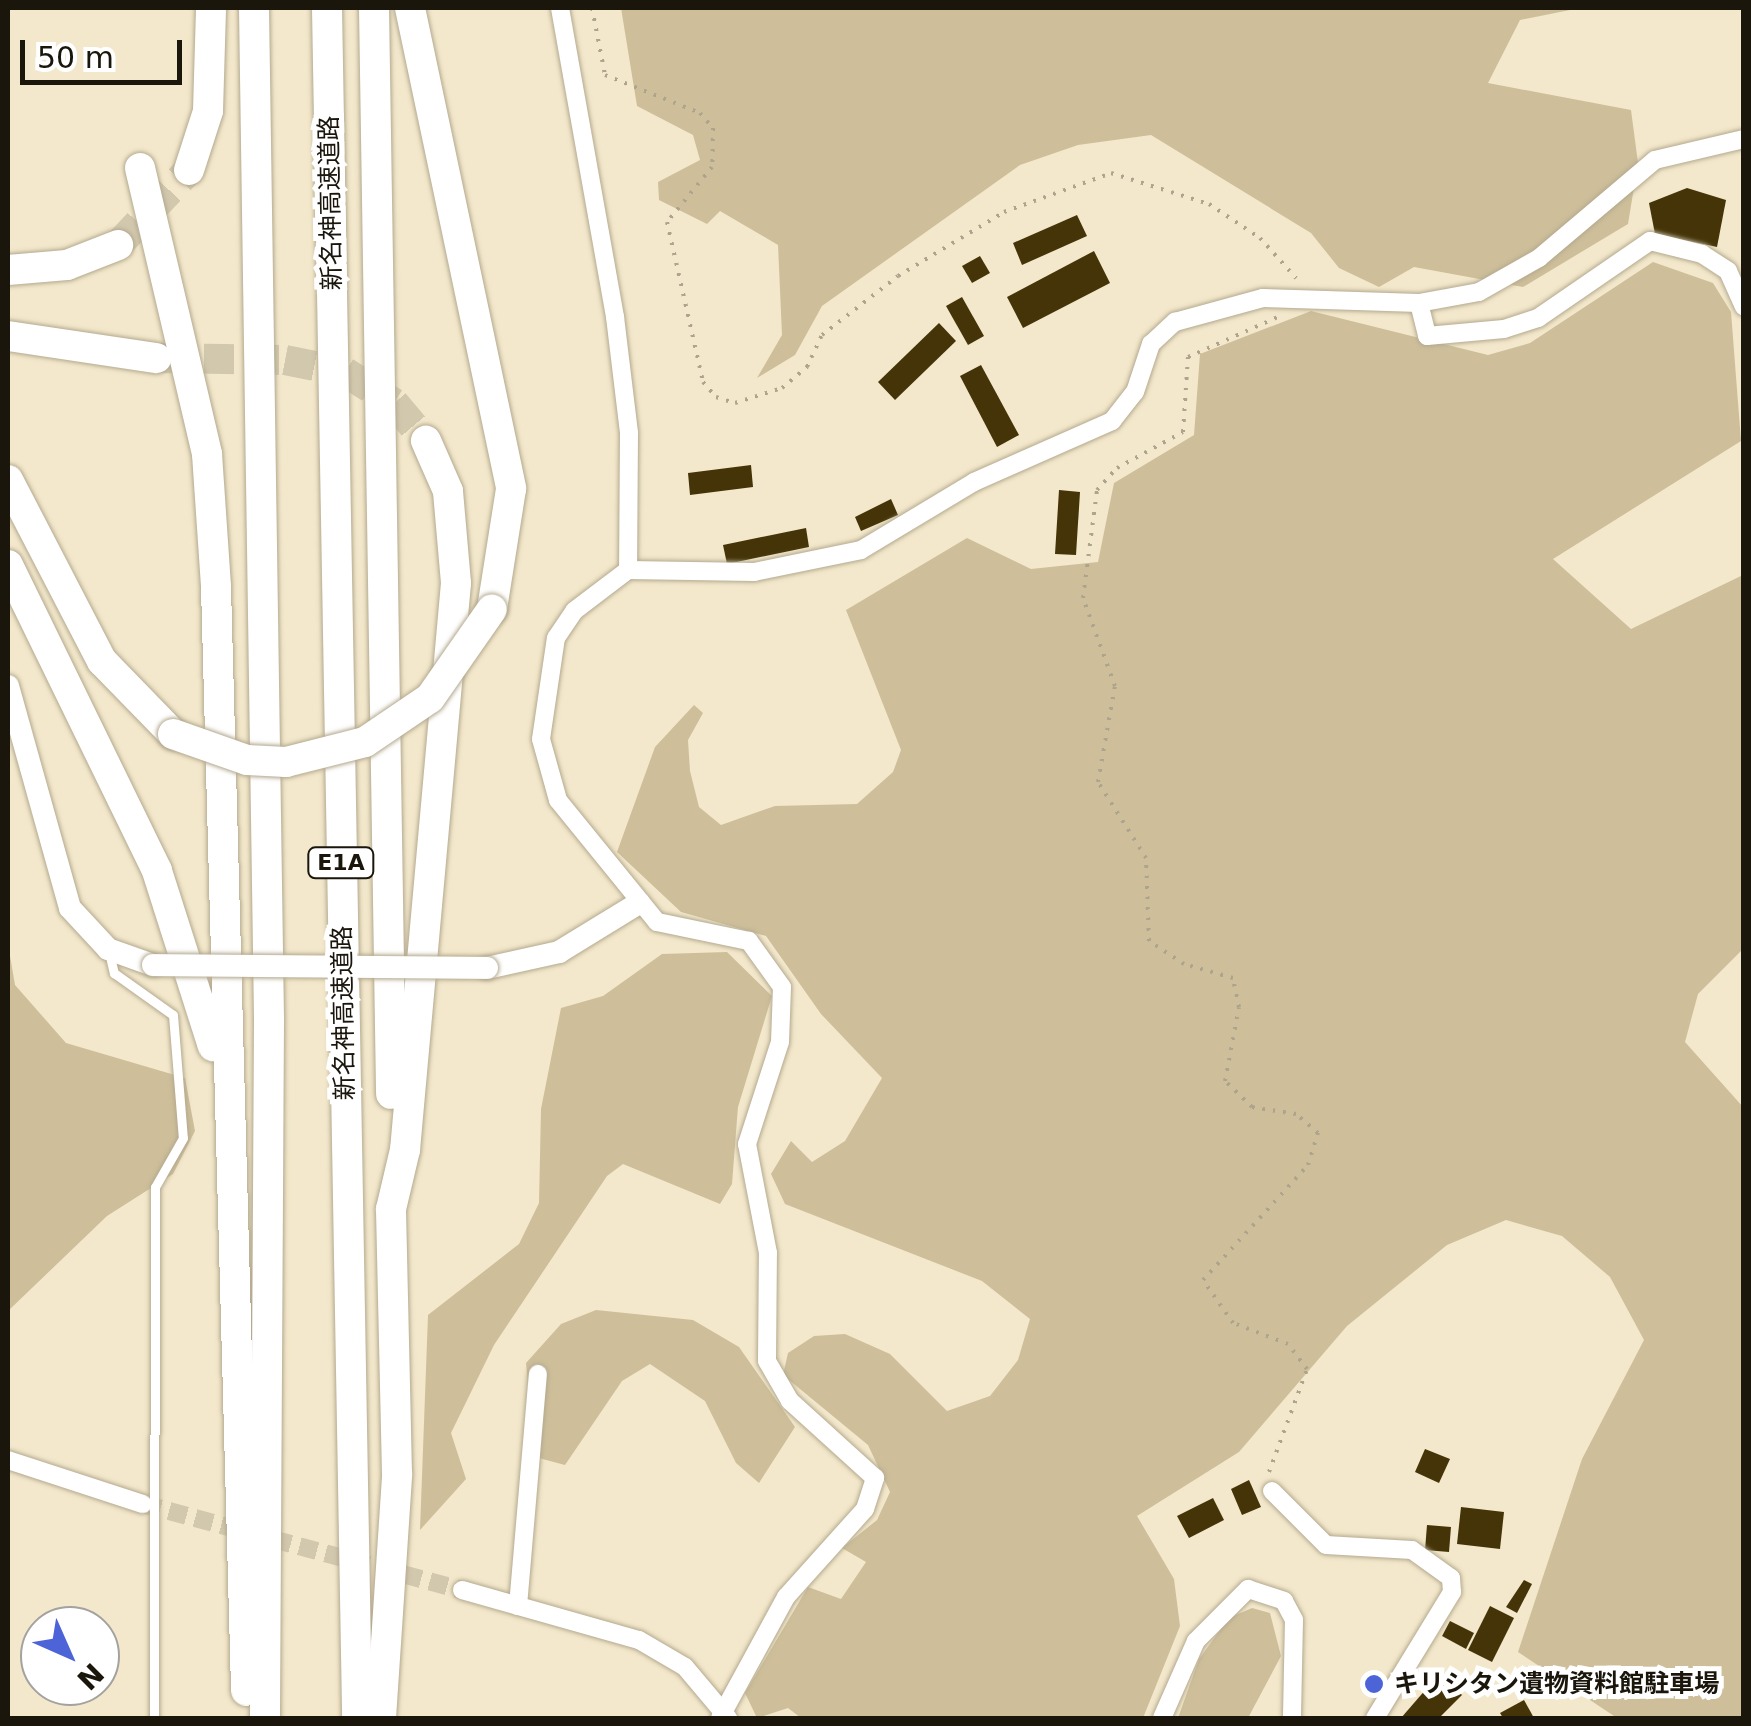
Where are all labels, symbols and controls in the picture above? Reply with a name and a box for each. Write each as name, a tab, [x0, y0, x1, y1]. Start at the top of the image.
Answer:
scale bar	[25, 20, 188, 82]
text: 50 m	[37, 40, 114, 75]
street label: 新名神高速道路	[314, 115, 348, 291]
road number: E1A	[306, 846, 376, 880]
street label: 新名神高速道路	[327, 925, 361, 1101]
north arrow	[20, 1606, 120, 1706]
text: N	[70, 1656, 110, 1696]
place label: キリシタン遺物資料館駐車場	[1394, 1669, 1719, 1699]
marker: キリシタン遺物資料館駐車場	[1363, 1673, 1385, 1695]

